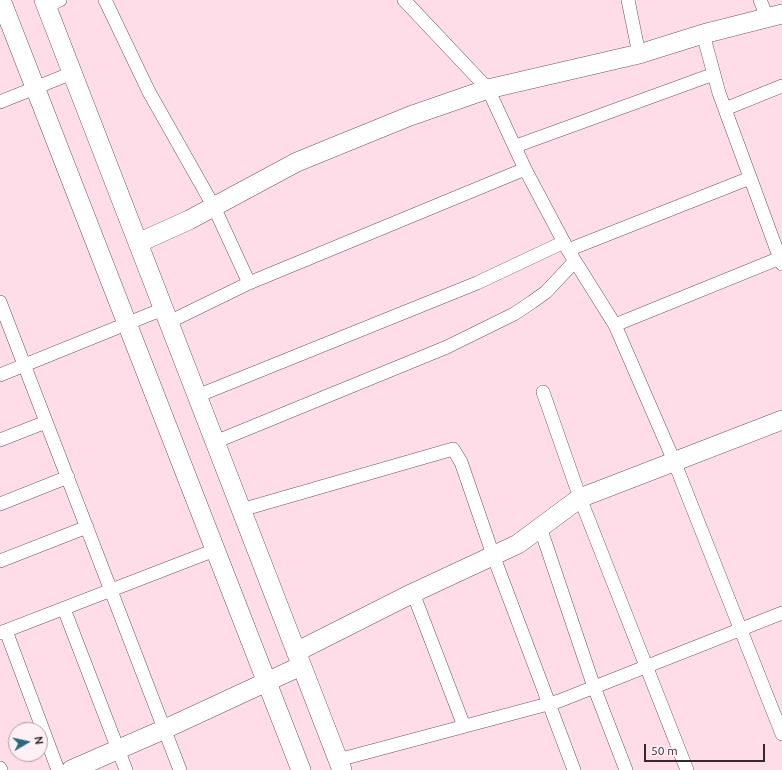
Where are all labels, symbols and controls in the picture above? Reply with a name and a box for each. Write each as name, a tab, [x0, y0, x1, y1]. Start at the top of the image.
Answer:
north arrow	[8, 722, 48, 762]
text: N	[32, 735, 45, 745]
scale bar	[646, 736, 767, 762]
text: 50 m	[651, 744, 678, 757]

